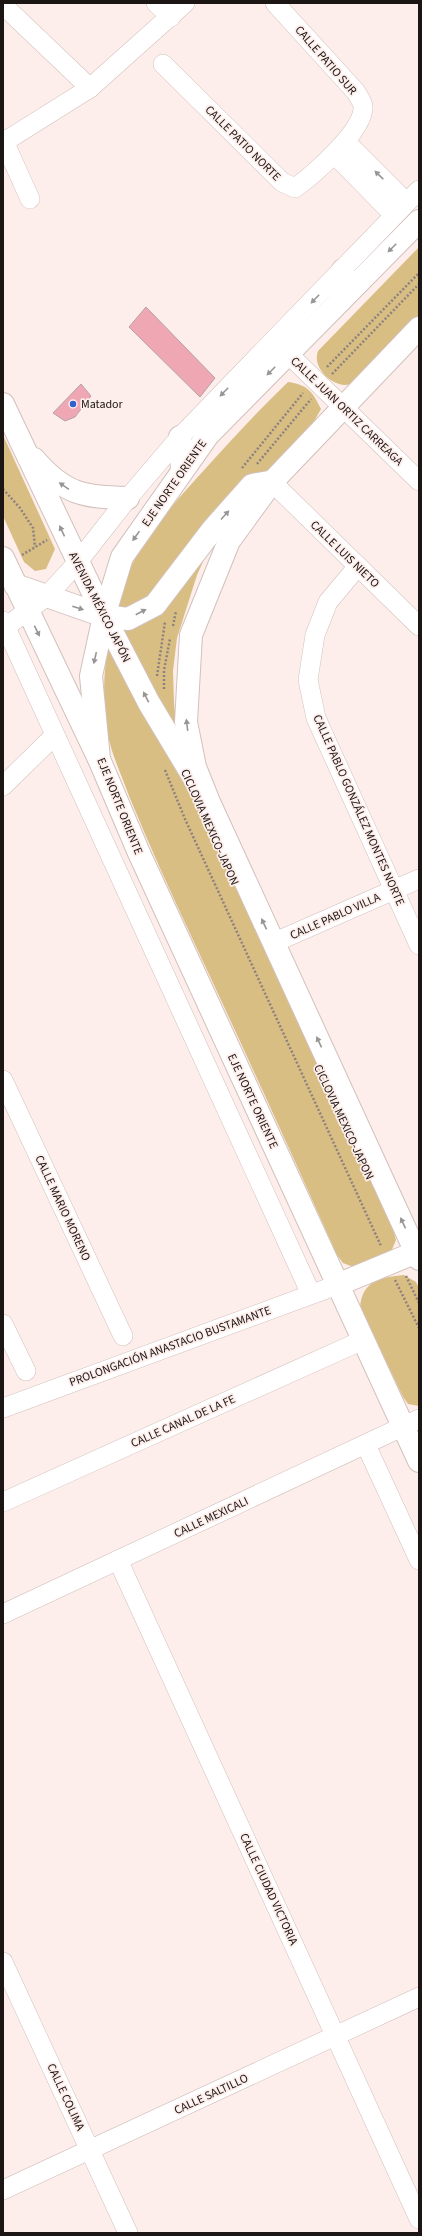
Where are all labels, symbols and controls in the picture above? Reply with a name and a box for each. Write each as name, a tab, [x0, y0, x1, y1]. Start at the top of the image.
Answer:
street label: CALLE PATIO SUR	[291, 22, 361, 99]
street label: CALLE PATIO NORTE	[201, 102, 284, 185]
one-way arrow	[374, 170, 384, 180]
one-way arrow	[387, 243, 397, 253]
one-way arrow	[310, 294, 320, 304]
street label: CALLE JUAN ORTIZ CARREAGA	[287, 353, 407, 470]
one-way arrow	[266, 366, 276, 376]
one-way arrow	[219, 387, 229, 397]
place label: Matador	[81, 396, 124, 413]
marker: Matador	[68, 399, 78, 409]
street label: EJE NORTE ORIENTE	[138, 436, 211, 530]
one-way arrow	[58, 482, 69, 490]
one-way arrow	[221, 509, 230, 520]
street label: CALLE LUIS NIETO	[306, 517, 383, 592]
one-way arrow	[59, 525, 65, 537]
one-way arrow	[132, 531, 140, 542]
street label: AVENIDA MÉXICO JAPÓN	[64, 549, 135, 665]
one-way arrow	[73, 605, 85, 611]
one-way arrow	[135, 609, 147, 615]
one-way arrow	[34, 626, 40, 637]
one-way arrow	[91, 652, 97, 664]
one-way arrow	[143, 691, 149, 703]
street label: CALLE PABLO GONZÁLEZ MONTES NORTE	[309, 712, 409, 909]
one-way arrow	[184, 719, 190, 731]
street label: EJE NORTE ORIENTE	[92, 755, 147, 857]
street label: CICLOVIA MEXICO-JAPON	[176, 766, 243, 888]
street label: CALLE PABLO VILLA	[287, 889, 383, 944]
one-way arrow	[261, 918, 267, 930]
one-way arrow	[316, 1036, 322, 1047]
street label: EJE NORTE ORIENTE	[223, 1051, 282, 1152]
street label: CICLOVIA MEXICO-JAPON	[309, 1062, 378, 1183]
street label: CALLE MARIO MORENO	[31, 1153, 95, 1264]
one-way arrow	[400, 1218, 406, 1229]
street label: PROLONGACIÓN ANASTACIO BUSTAMANTE	[67, 1302, 273, 1391]
street label: CALLE CANAL DE LA FE	[128, 1391, 238, 1452]
street label: CALLE MEXICALI	[171, 1493, 251, 1542]
street label: CALLE CIUDAD VICTORIA	[235, 1830, 302, 1948]
street label: CALLE COLIMA	[43, 2061, 89, 2134]
street label: CALLE SALTILLO	[171, 2070, 251, 2119]

